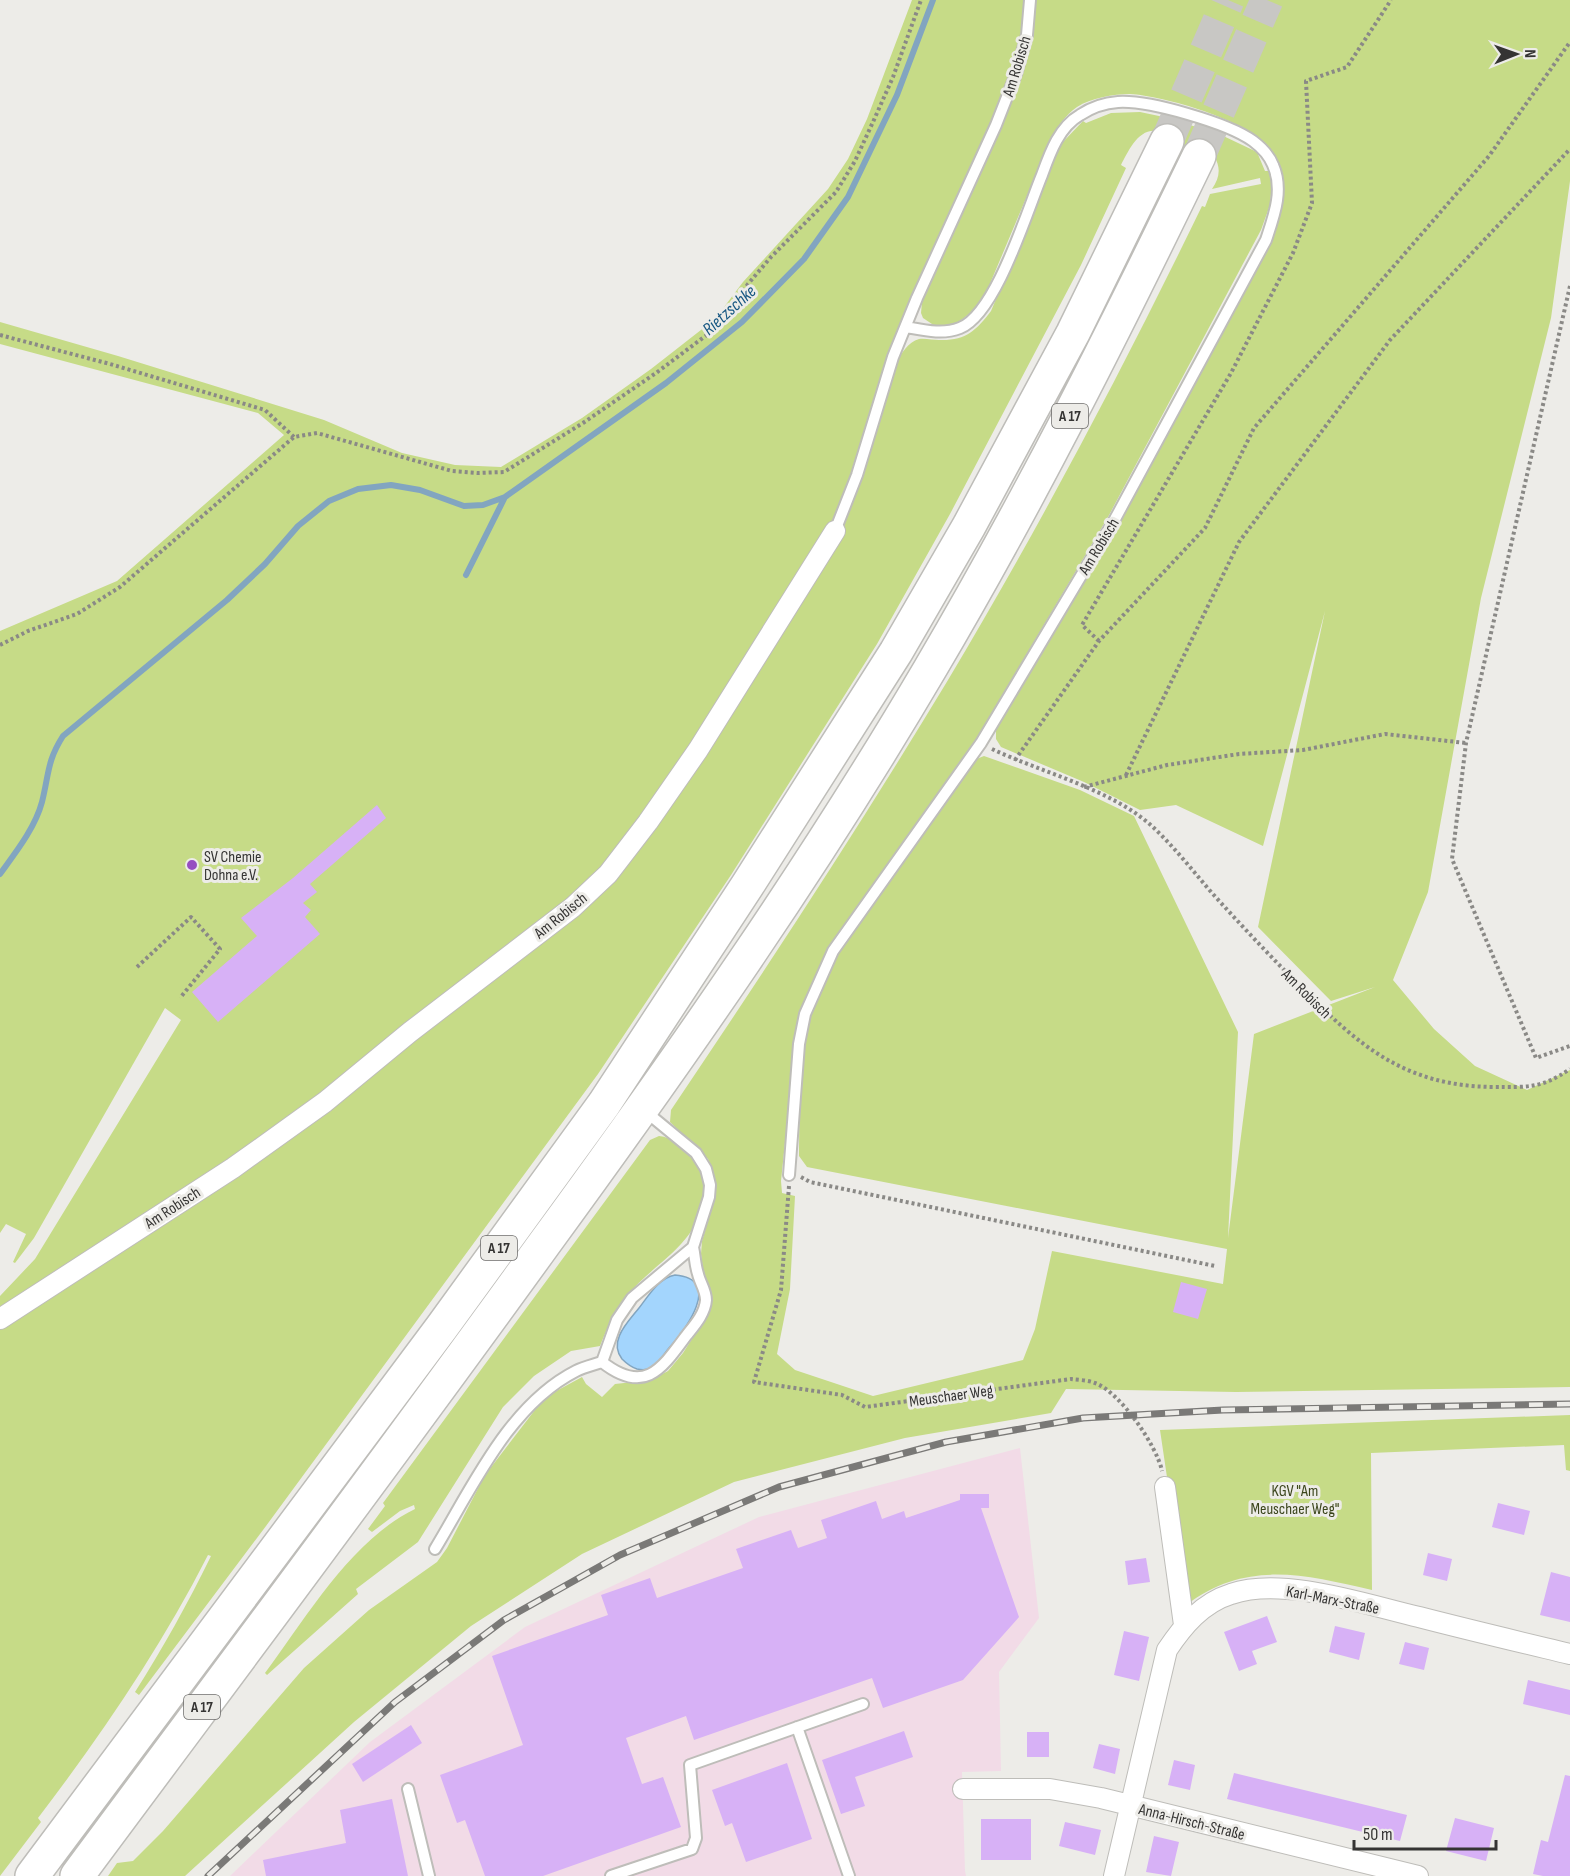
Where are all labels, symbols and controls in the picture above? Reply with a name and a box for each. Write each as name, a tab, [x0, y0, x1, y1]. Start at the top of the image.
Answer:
north arrow	[1486, 24, 1546, 84]
street label: Am Robisch	[999, 34, 1036, 100]
text: N	[1520, 49, 1539, 58]
water label: Rietzschke	[698, 281, 760, 340]
road number: A 17	[1052, 404, 1088, 428]
street label: Am Robisch	[1075, 515, 1124, 579]
place label: SV Chemie Dohna e.V.	[204, 848, 261, 885]
marker: SV Chemie Dohna e.V.	[185, 858, 199, 872]
street label: Am Robisch	[530, 889, 591, 944]
street label: Am Robisch	[1276, 965, 1335, 1023]
street label: Am Robisch	[141, 1183, 204, 1234]
road number: A 17	[481, 1236, 517, 1260]
street label: Meuschaer Weg	[908, 1381, 994, 1412]
park label: KGV "Am Meuschaer Weg"	[1251, 1482, 1339, 1519]
street label: Karl-Marx-Straße	[1285, 1582, 1381, 1619]
road number: A 17	[184, 1695, 220, 1719]
street label: Anna-Hirsch-Straße	[1136, 1800, 1247, 1845]
scale bar	[1354, 1813, 1496, 1851]
text: 50 m	[1363, 1824, 1393, 1845]

